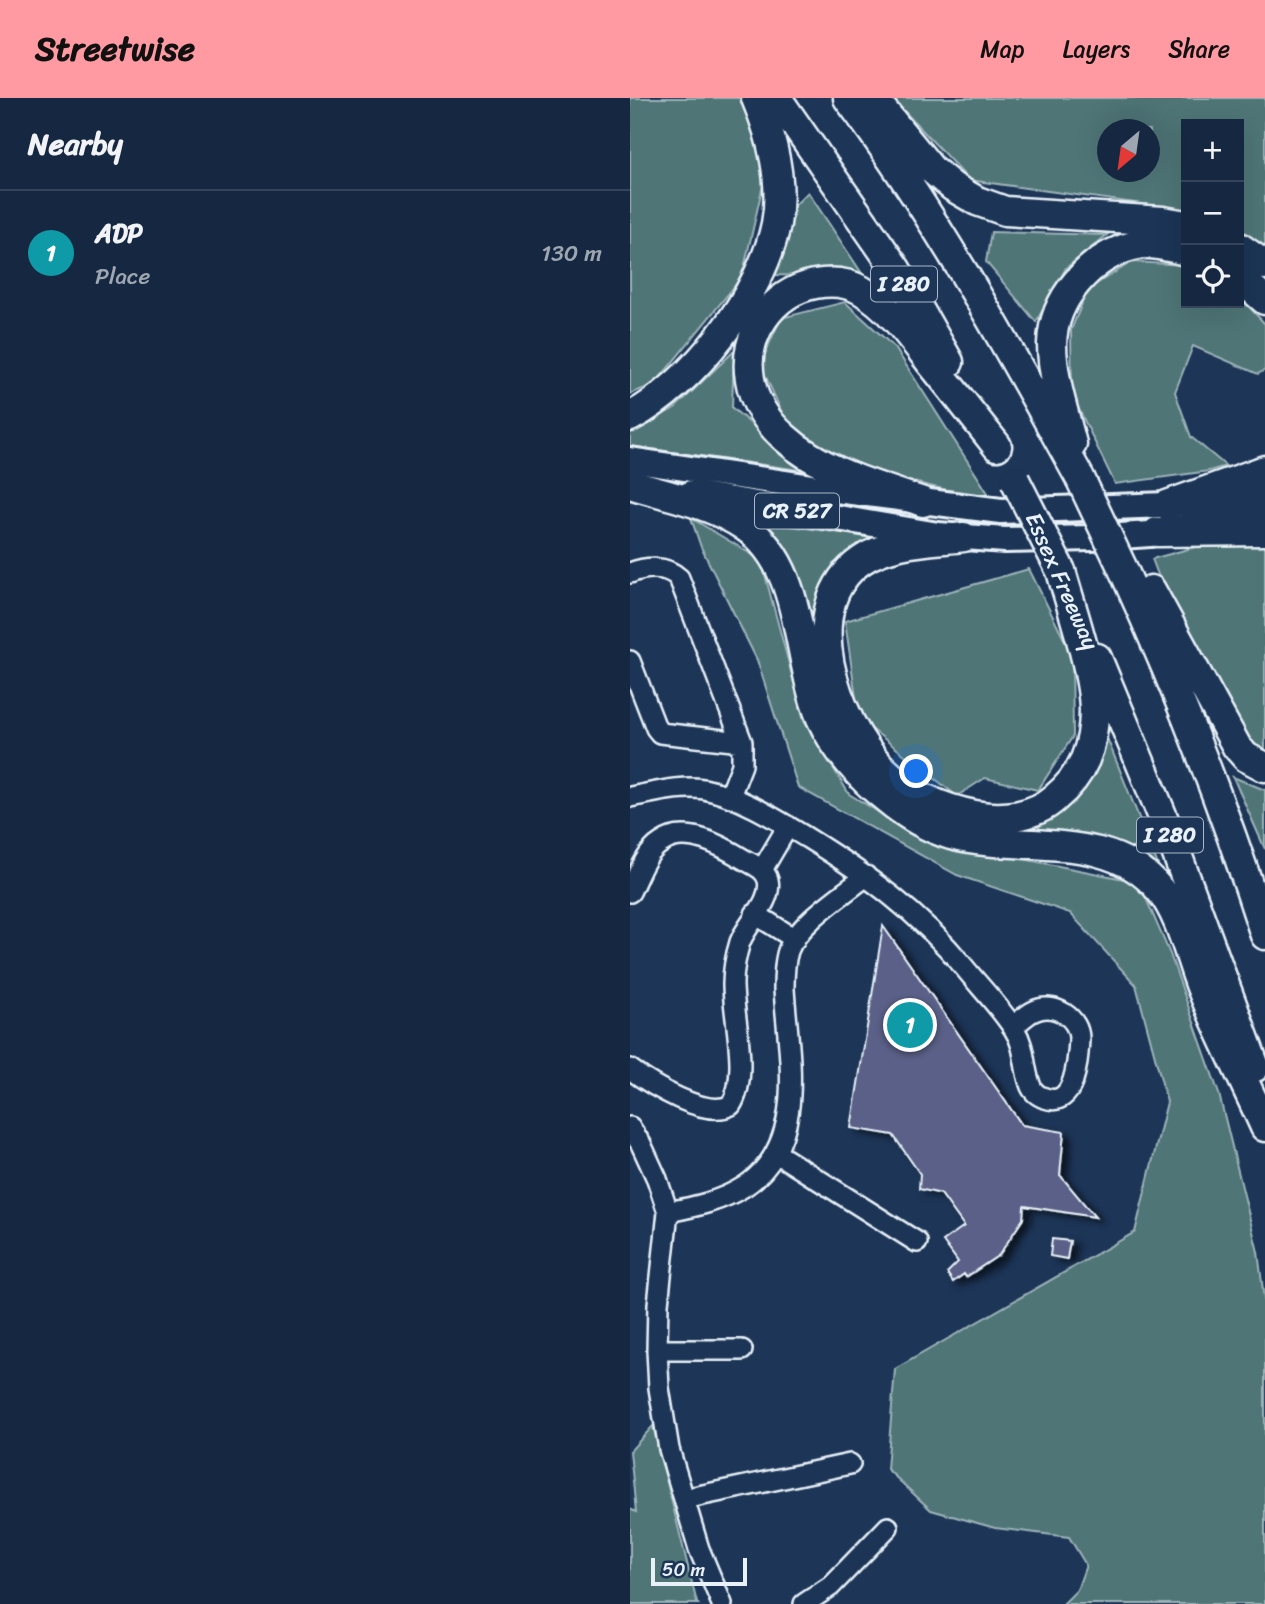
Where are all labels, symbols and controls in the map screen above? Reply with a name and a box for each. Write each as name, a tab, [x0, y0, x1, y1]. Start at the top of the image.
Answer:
text: Streetwise	[35, 20, 195, 78]
text: Map	[980, 28, 1025, 70]
text: Layers	[1063, 28, 1130, 70]
text: Share	[1168, 28, 1230, 70]
text: Nearby	[28, 117, 123, 171]
north arrow	[1097, 119, 1160, 182]
map controls	[1181, 119, 1244, 308]
button: +	[1181, 119, 1244, 182]
button: −	[1181, 182, 1244, 245]
text: ADP	[95, 210, 143, 256]
text: 1	[46, 233, 56, 274]
text: 130 m	[541, 233, 602, 274]
button: locate	[1181, 245, 1244, 308]
text: Place	[95, 256, 150, 297]
road number: I 280	[871, 266, 937, 302]
road number: CR 527	[755, 494, 839, 528]
street label: Essex Freeway	[1013, 505, 1111, 657]
your location	[899, 754, 933, 788]
road number: I 280	[1137, 818, 1203, 852]
pin: 1	[887, 999, 933, 1051]
text: 50 m	[662, 1553, 705, 1586]
scale bar	[651, 1555, 747, 1587]

